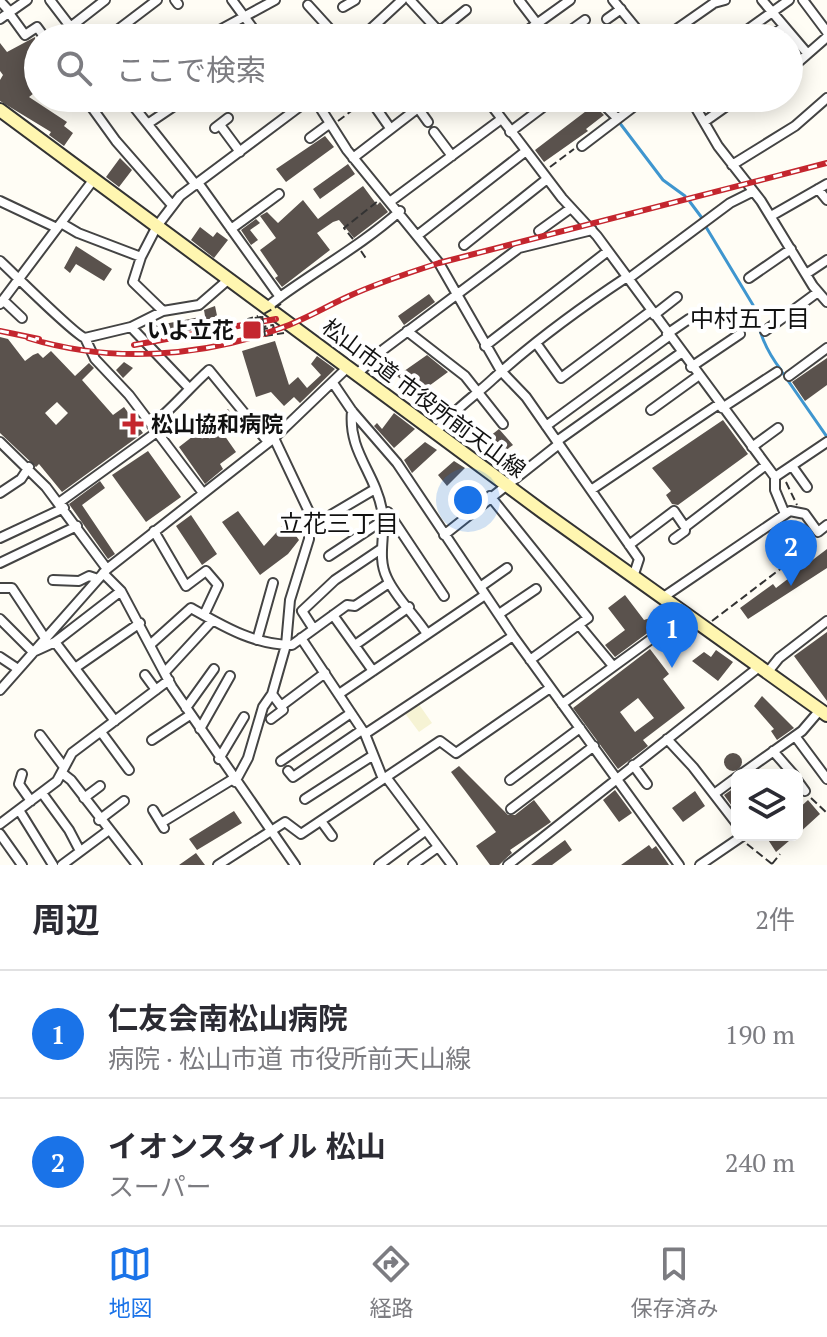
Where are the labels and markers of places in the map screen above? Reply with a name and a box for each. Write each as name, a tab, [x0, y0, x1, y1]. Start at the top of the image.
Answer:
place label: いよ立花	[146, 315, 234, 344]
marker: いよ立花	[241, 319, 263, 341]
place label: 松山協和病院	[151, 409, 283, 438]
marker: 松山協和病院	[122, 413, 144, 435]
pin: 2	[765, 520, 817, 586]
pin: 1	[646, 602, 698, 668]

